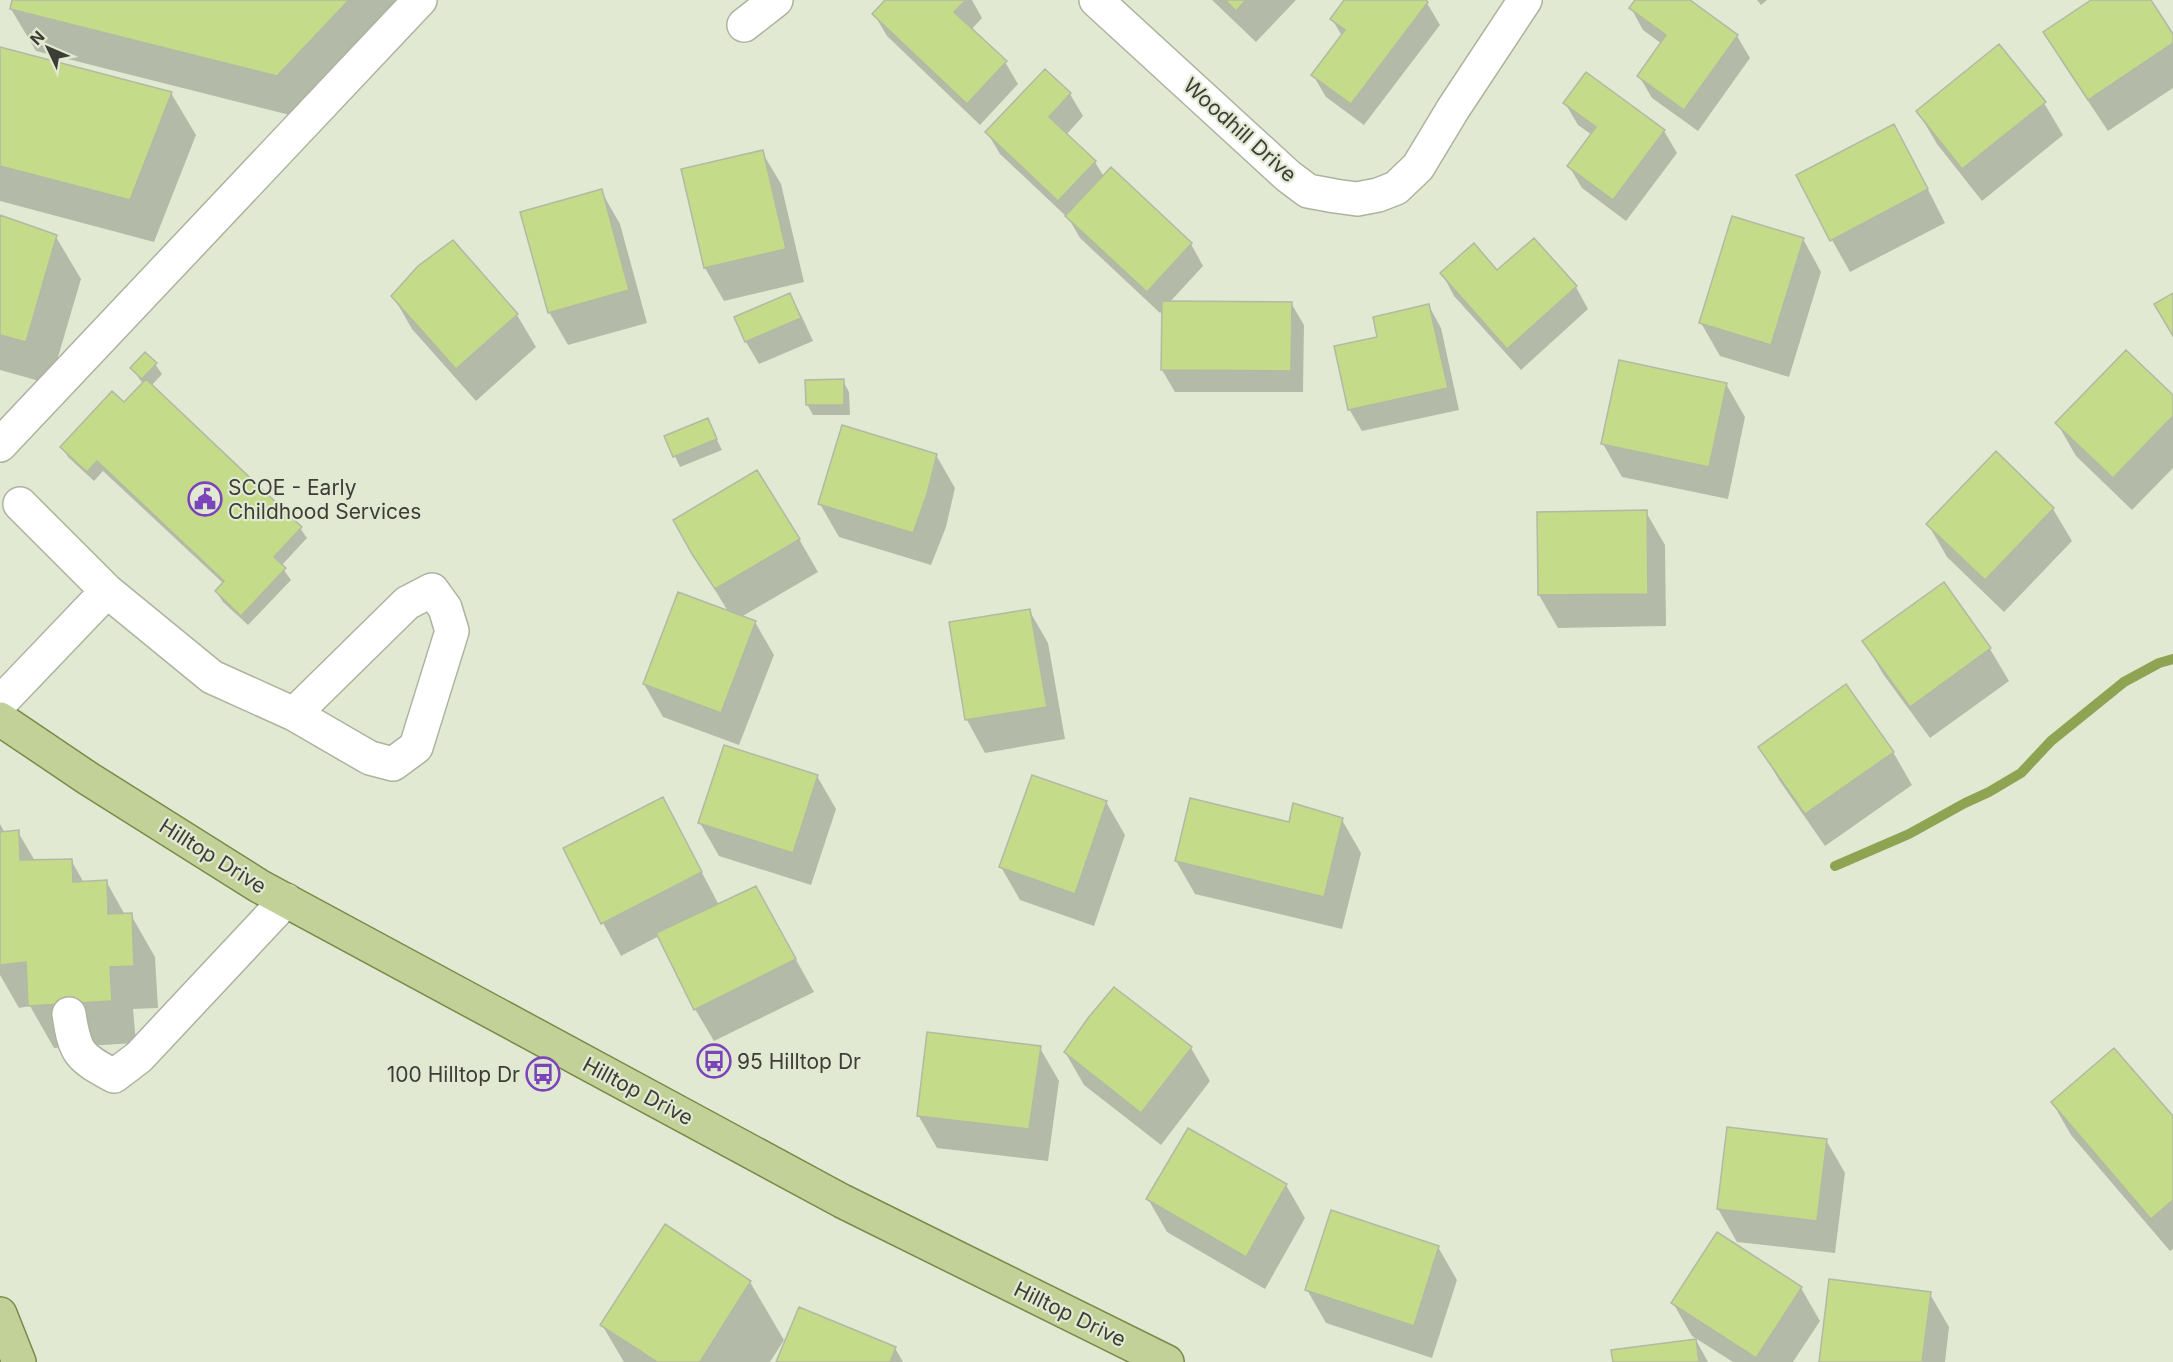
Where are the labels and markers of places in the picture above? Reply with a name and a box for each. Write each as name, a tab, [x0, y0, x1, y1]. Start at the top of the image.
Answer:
place label: SCOE - Early Childhood Services	[228, 475, 421, 524]
public building icon: SCOE - Early Childhood Services	[187, 481, 223, 517]
bus stop icon: 95 Hilltop Dr	[696, 1043, 732, 1079]
place label: 95 Hilltop Dr	[737, 1049, 861, 1074]
bus stop icon: 100 Hilltop Dr	[525, 1056, 561, 1092]
place label: 100 Hilltop Dr	[387, 1062, 520, 1087]

